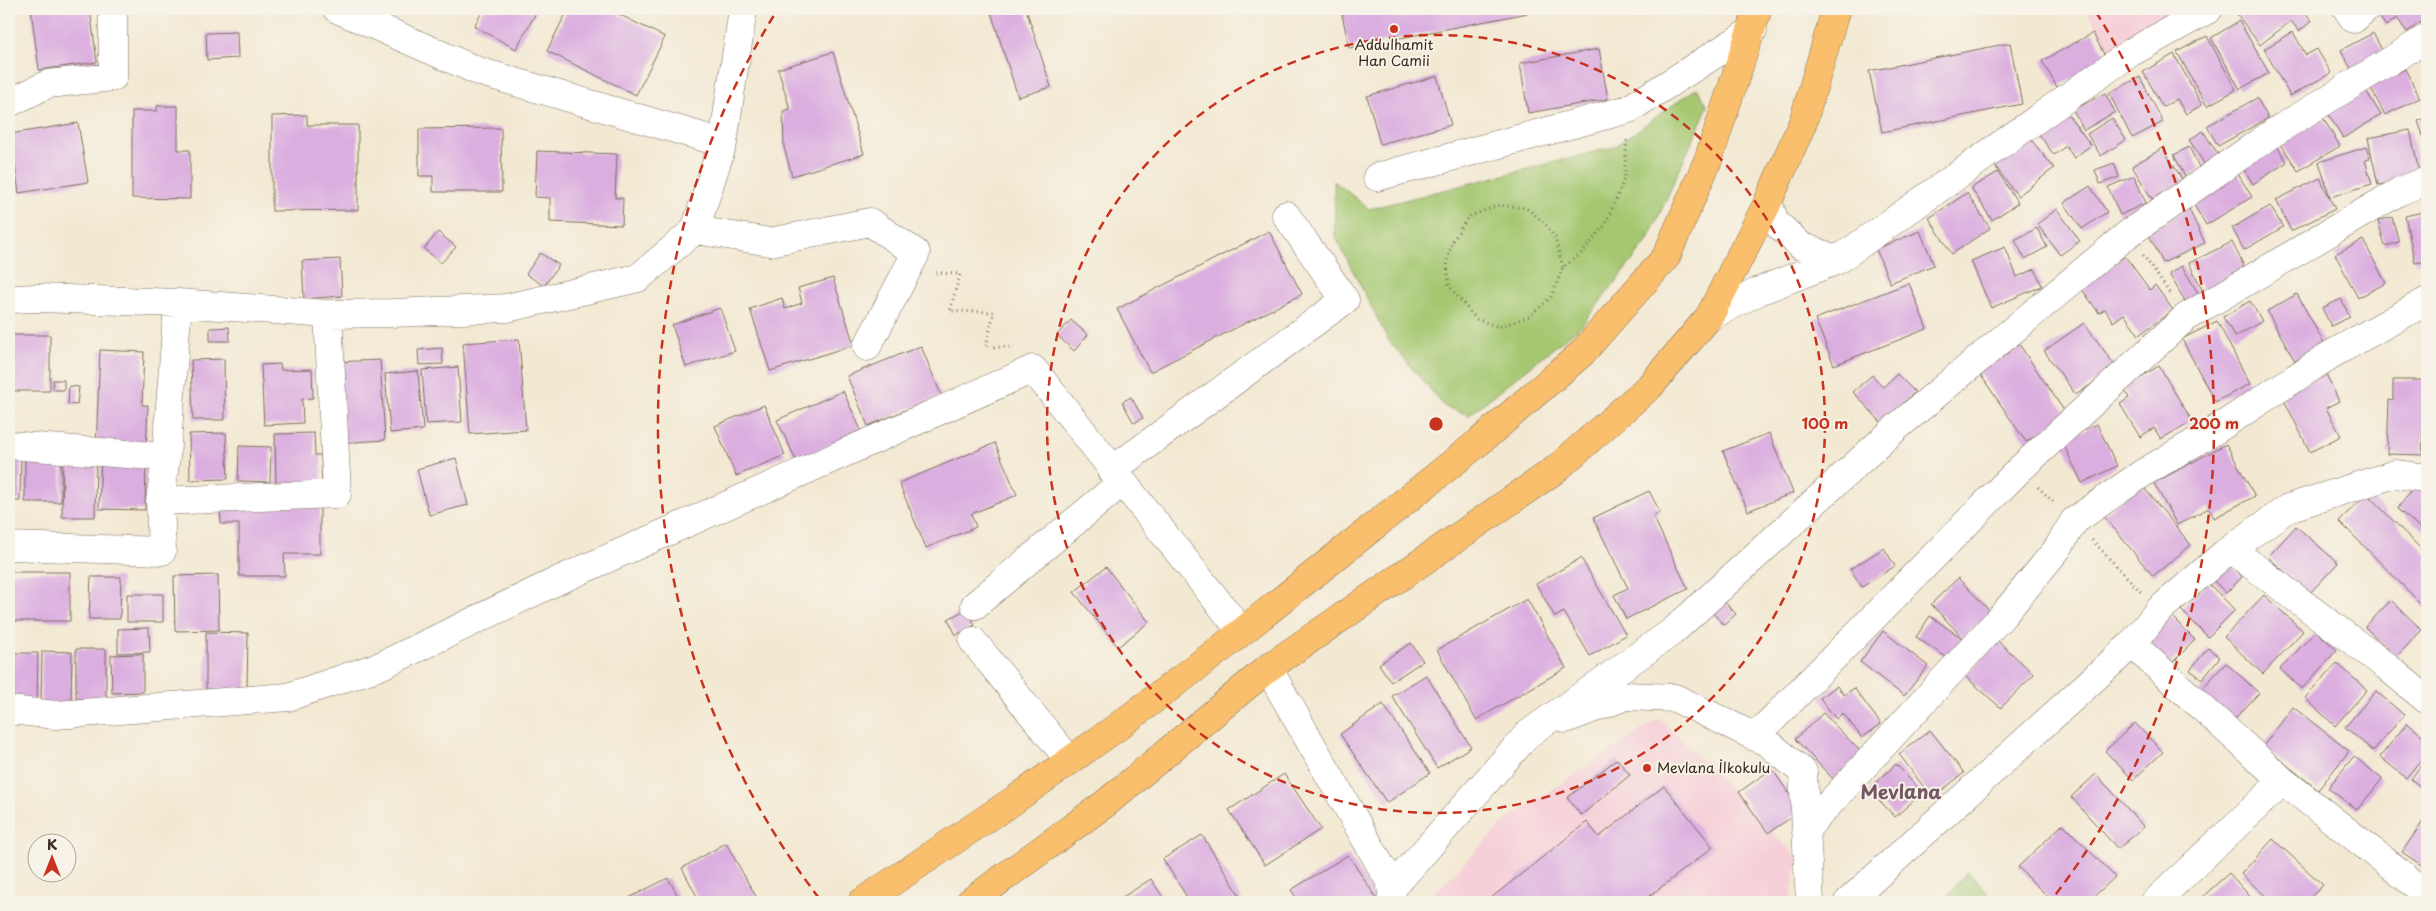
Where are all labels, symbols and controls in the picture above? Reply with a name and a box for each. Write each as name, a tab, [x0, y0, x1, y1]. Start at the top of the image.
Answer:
marker: Addulhamit Han Camii	[1388, 23, 1400, 35]
place label: Addulhamit Han Camii	[1355, 34, 1433, 71]
text: 100 m	[1802, 411, 1848, 434]
text: 200 m	[2189, 411, 2239, 434]
centre of rings	[1427, 415, 1445, 433]
place label: Mevlana İlkokulu	[1657, 757, 1770, 778]
marker: Mevlana İlkokulu	[1641, 762, 1653, 774]
district label: Mevlana	[1860, 777, 1942, 805]
north arrow	[28, 834, 78, 884]
text: K	[47, 834, 57, 855]

